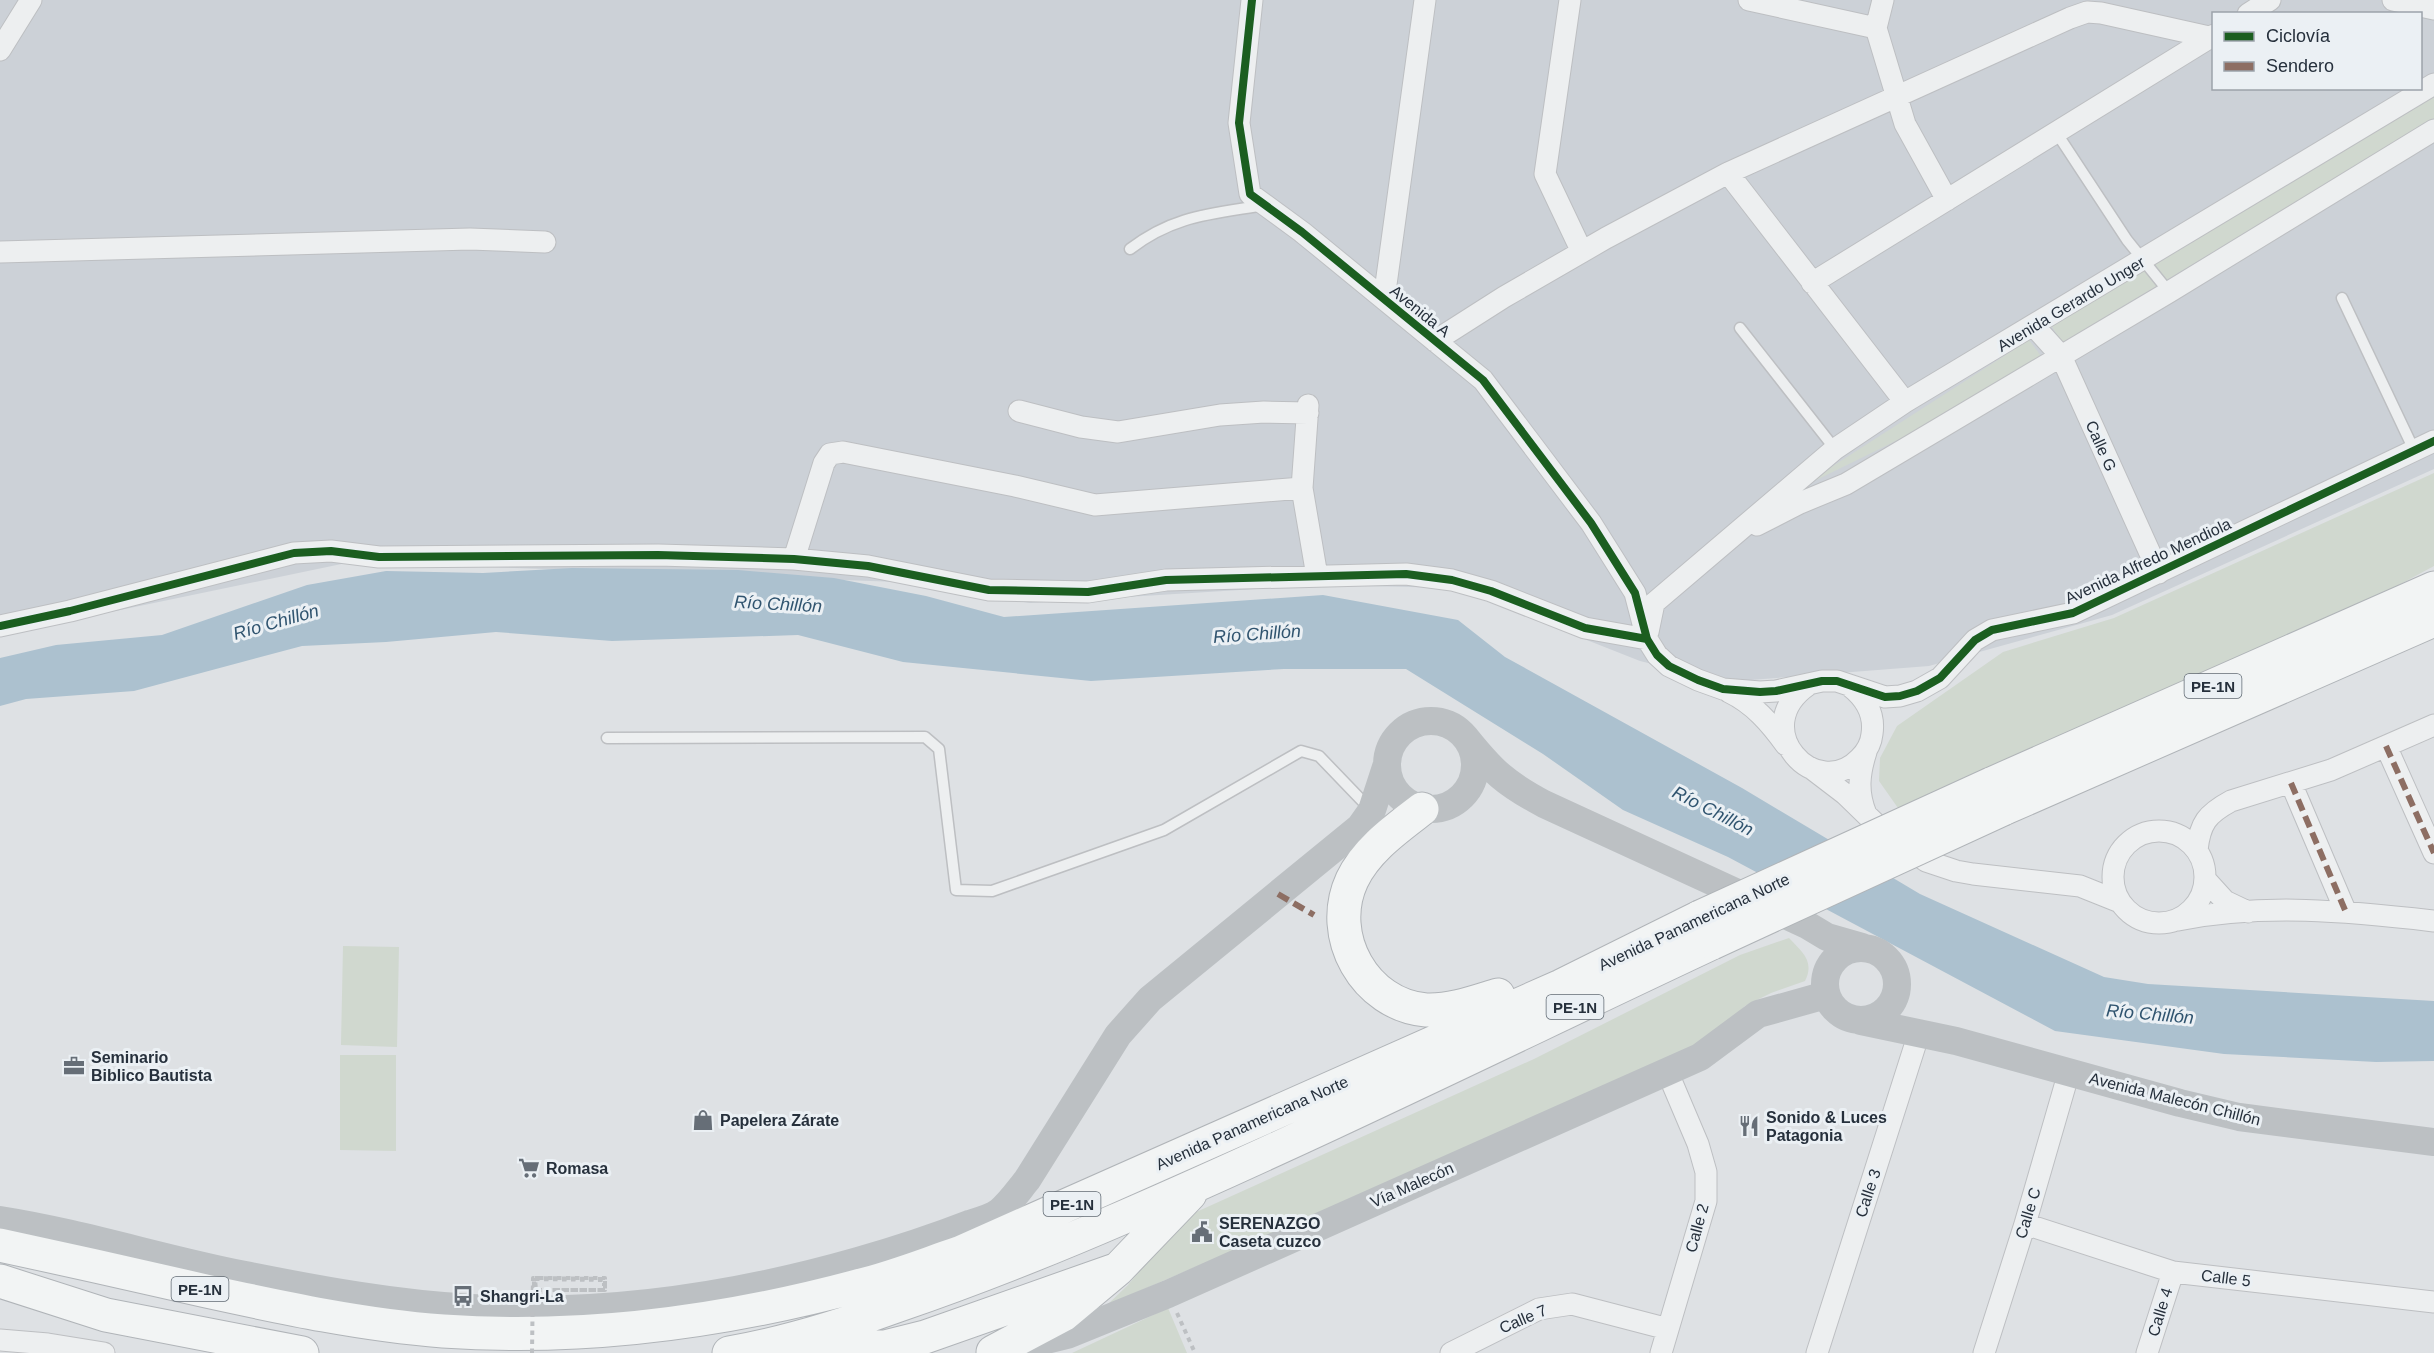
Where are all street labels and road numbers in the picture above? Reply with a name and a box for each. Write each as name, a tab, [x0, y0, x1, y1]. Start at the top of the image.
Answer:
street label: Avenida Gerardo Unger	[1994, 253, 2148, 355]
street label: Avenida A	[1387, 282, 1453, 340]
street label: Calle G	[2082, 418, 2120, 474]
street label: Avenida Alfredo Mendiola	[2062, 515, 2234, 607]
road number: PE-1N	[2184, 674, 2242, 698]
street label: Avenida Panamericana Norte	[1596, 870, 1792, 974]
road number: PE-1N	[1546, 995, 1604, 1019]
street label: Avenida Malecón Chillón	[2088, 1069, 2262, 1129]
street label: Avenida Panamericana Norte	[1153, 1073, 1351, 1173]
street label: Vía Malecón	[1368, 1159, 1456, 1211]
street label: Calle 3	[1852, 1167, 1884, 1219]
street label: Calle C	[2012, 1185, 2044, 1241]
road number: PE-1N	[1044, 1192, 1100, 1216]
street label: Calle 2	[1682, 1202, 1712, 1254]
street label: Calle 5	[2200, 1267, 2252, 1289]
road number: PE-1N	[172, 1277, 228, 1301]
street label: Calle 4	[2145, 1286, 2175, 1338]
street label: Calle 7	[1497, 1301, 1549, 1337]

